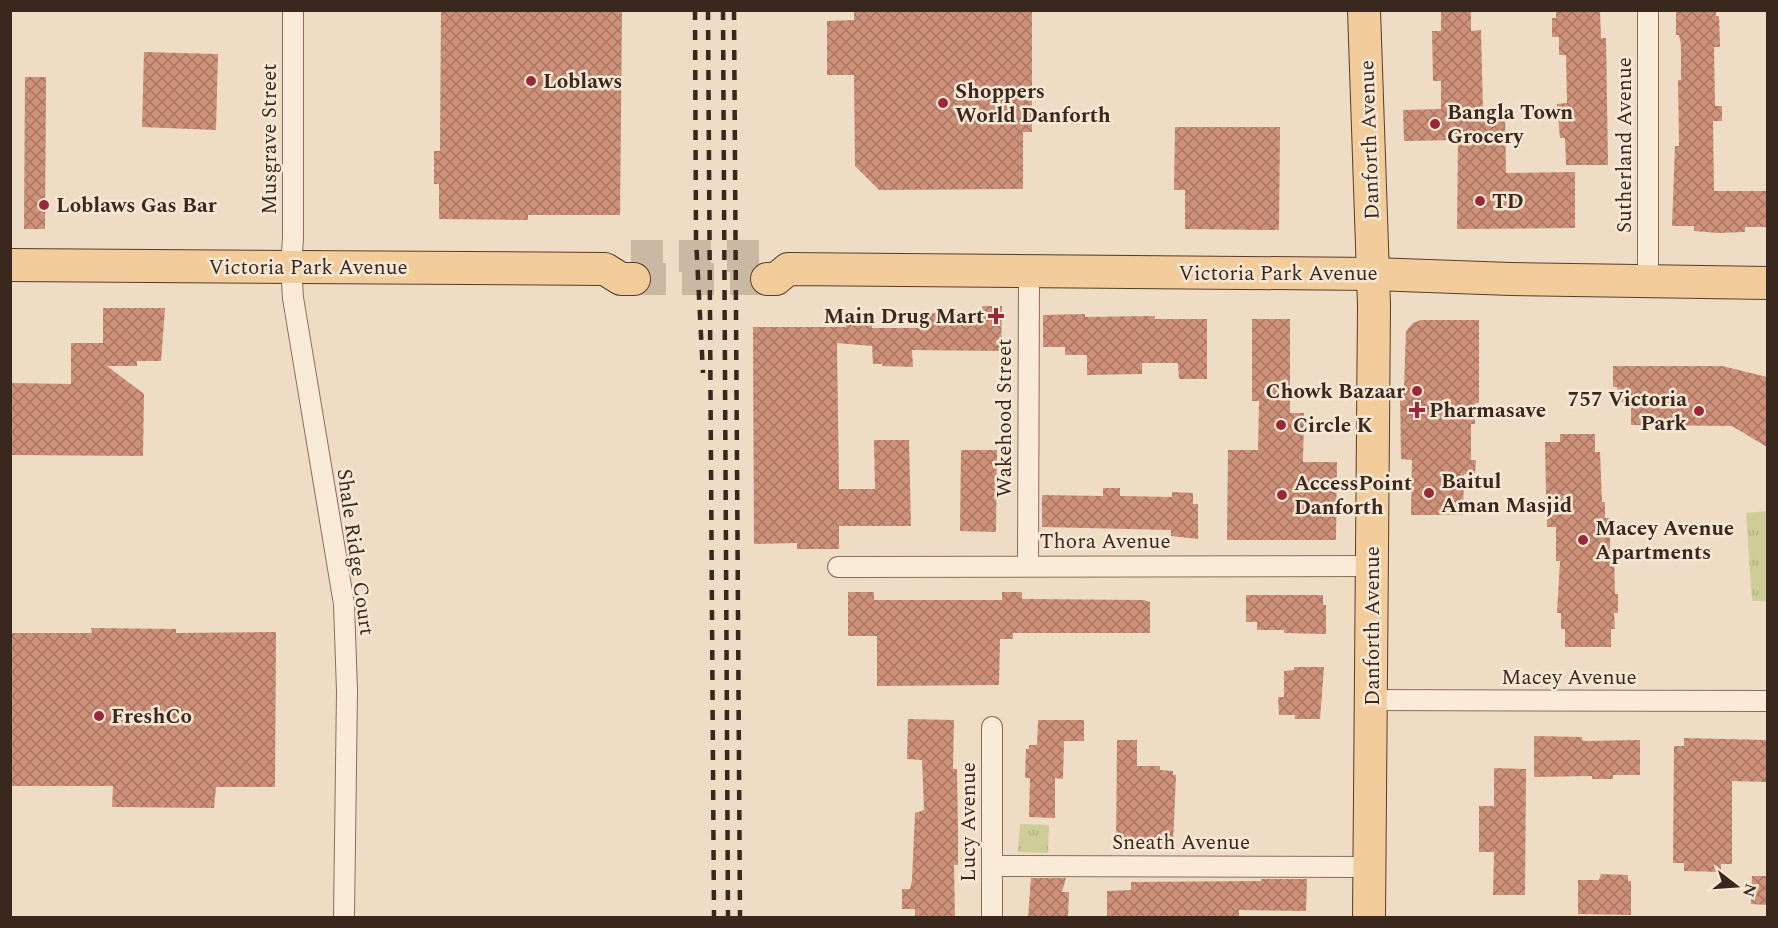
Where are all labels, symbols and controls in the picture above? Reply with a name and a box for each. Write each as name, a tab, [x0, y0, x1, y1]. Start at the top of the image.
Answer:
street label: Sutherland Avenue	[1609, 57, 1641, 233]
street label: Danforth Avenue	[1351, 60, 1389, 220]
street label: Musgrave Street	[254, 63, 286, 215]
place label: Loblaws	[543, 66, 622, 98]
marker: Loblaws	[524, 74, 538, 88]
place label: Shoppers World Danforth	[955, 76, 1111, 132]
marker: Shoppers World Danforth	[936, 96, 950, 110]
place label: Bangla Town Grocery	[1447, 97, 1573, 153]
marker: Bangla Town Grocery	[1428, 117, 1442, 131]
place label: TD	[1492, 186, 1524, 218]
place label: Loblaws Gas Bar	[56, 190, 217, 222]
marker: TD	[1473, 194, 1487, 208]
marker: Loblaws Gas Bar	[37, 198, 51, 212]
street label: Victoria Park Avenue	[208, 252, 408, 284]
street label: Victoria Park Avenue	[1178, 258, 1378, 290]
place label: Main Drug Mart	[824, 301, 984, 333]
marker: Main Drug Mart	[989, 309, 1003, 323]
street label: Wakehood Street	[989, 338, 1021, 498]
place label: Chowk Bazaar	[1265, 376, 1405, 408]
marker: Chowk Bazaar	[1410, 384, 1424, 398]
place label: 757 Victoria Park	[1567, 384, 1687, 440]
place label: Pharmasave	[1429, 395, 1546, 427]
marker: Pharmasave	[1410, 403, 1424, 417]
marker: 757 Victoria Park	[1692, 404, 1706, 418]
place label: Circle K	[1293, 410, 1373, 442]
marker: Circle K	[1274, 418, 1288, 432]
place label: Baitul Aman Masjid	[1441, 466, 1572, 522]
street label: Shale Ridge Court	[327, 467, 383, 638]
place label: AccessPoint Danforth	[1294, 468, 1412, 524]
marker: Baitul Aman Masjid	[1422, 486, 1436, 500]
marker: AccessPoint Danforth	[1275, 488, 1289, 502]
place label: Macey Avenue Apartments	[1595, 513, 1734, 569]
street label: Thora Avenue	[1039, 526, 1171, 558]
marker: Macey Avenue Apartments	[1576, 533, 1590, 547]
street label: Danforth Avenue	[1357, 546, 1389, 706]
street label: Macey Avenue	[1501, 662, 1637, 694]
place label: FreshCo	[111, 701, 192, 733]
marker: FreshCo	[92, 709, 106, 723]
street label: Lucy Avenue	[953, 762, 985, 882]
street label: Sneath Avenue	[1112, 827, 1250, 859]
north arrow	[1706, 856, 1766, 916]
text: N	[1736, 880, 1763, 900]

